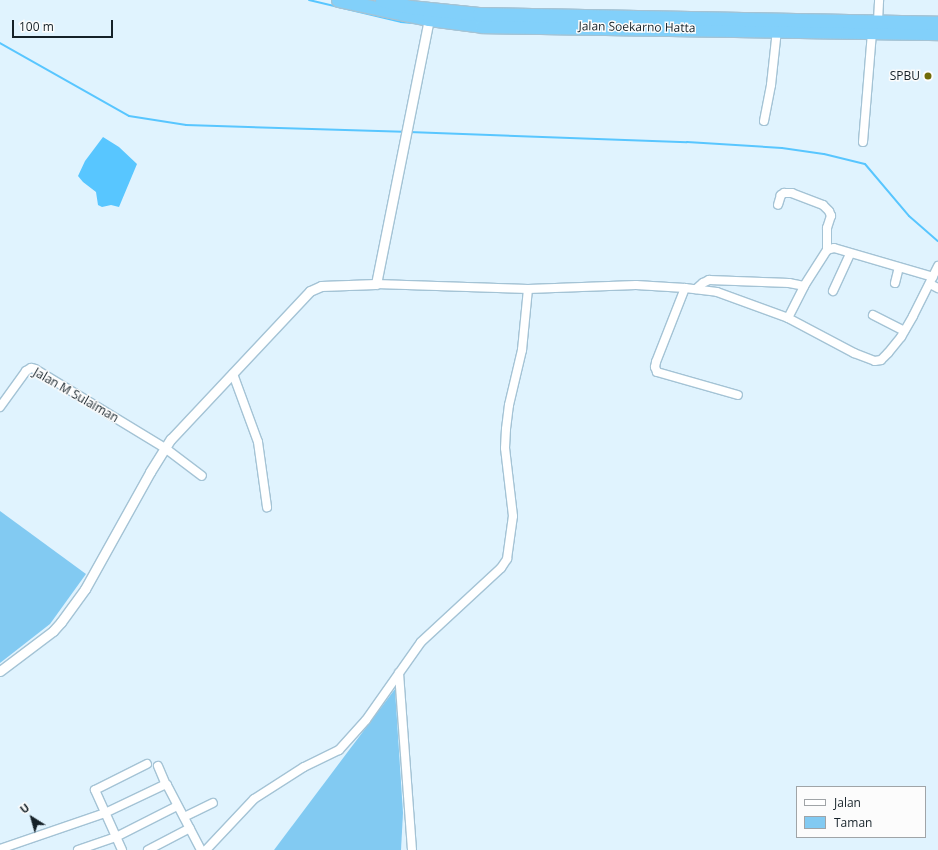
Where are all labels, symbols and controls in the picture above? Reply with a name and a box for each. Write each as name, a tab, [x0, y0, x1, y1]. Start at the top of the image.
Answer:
scale bar	[14, 12, 115, 38]
text: 100 m	[19, 18, 54, 35]
street label: Jalan Soekarno Hatta	[578, 19, 696, 35]
place label: SPBU	[890, 69, 920, 83]
marker: SPBU	[923, 71, 933, 81]
street label: Jalan M Sulaiman	[31, 365, 121, 425]
legend	[796, 786, 926, 838]
text: Jalan	[834, 794, 861, 811]
north arrow	[12, 798, 52, 838]
text: U	[17, 800, 32, 817]
text: Taman	[834, 814, 872, 831]

